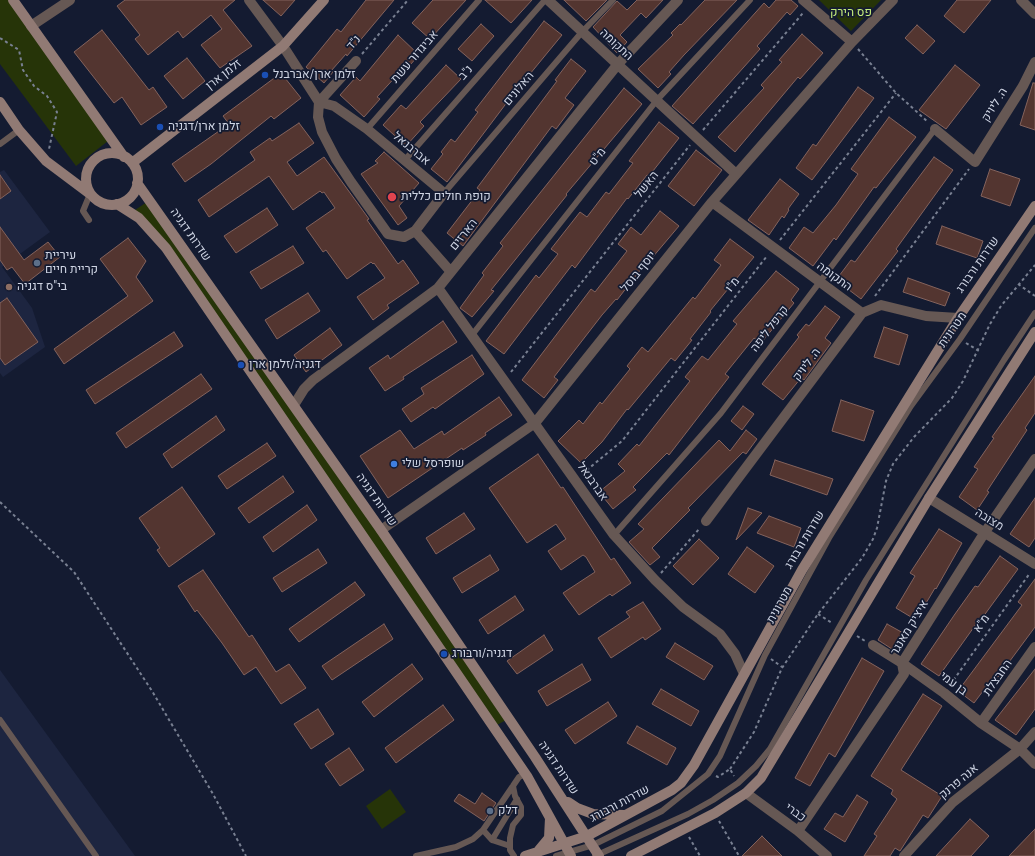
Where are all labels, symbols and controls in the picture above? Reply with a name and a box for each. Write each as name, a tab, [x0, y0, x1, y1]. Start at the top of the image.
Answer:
park label: פס הירק	[830, 6, 872, 20]
street label: התקומה	[596, 26, 636, 64]
street label: אביגדור עשת	[388, 28, 442, 86]
street label: נ"ד	[344, 33, 364, 53]
street label: זלמן ארן	[203, 57, 245, 93]
street label: נ"ב	[456, 63, 476, 83]
place label: זלמן ארן/אברבנל	[273, 68, 355, 82]
street label: האלונים	[501, 69, 537, 109]
marker: זלמן ארן/אברבנל	[260, 70, 270, 80]
street label: ה. ליויק	[979, 85, 1011, 125]
place label: זלמן ארן/דגניה	[168, 120, 240, 134]
marker: זלמן ארן/דגניה	[155, 122, 165, 132]
street label: אברבנאל	[389, 129, 433, 169]
street label: מ"ט	[587, 145, 609, 169]
street label: האשל	[632, 169, 662, 201]
place label: קופת חולים כללית	[401, 190, 491, 204]
marker: קופת חולים כללית	[386, 191, 398, 203]
street label: שדרות דגניה	[167, 206, 213, 264]
street label: הארזים	[447, 216, 481, 254]
street label: שדרות ורבורג	[953, 234, 1003, 296]
place label: עיריית קריית חיים	[45, 249, 98, 277]
street label: יוסף בוסל	[618, 249, 660, 295]
marker: עיריית קריית חיים	[32, 258, 42, 268]
street label: התקומה	[814, 259, 854, 295]
street label: מ"ו	[723, 275, 743, 295]
place label: בי"ס דגניה	[17, 280, 67, 294]
marker: בי"ס דגניה	[4, 282, 14, 292]
street label: קרפל ליפה	[748, 303, 792, 355]
street label: מטרונית	[936, 310, 970, 350]
street label: ה. ליויק	[790, 346, 824, 384]
place label: דגניה/זלמן ארן	[249, 358, 321, 372]
marker: דגניה/זלמן ארן	[236, 360, 246, 370]
place label: שופרסל שלי	[402, 457, 464, 471]
marker: שופרסל שלי	[389, 459, 399, 469]
street label: אברבנאל	[573, 460, 611, 504]
street label: שדרות דגניה	[353, 471, 399, 529]
street label: מצובה	[972, 506, 1006, 534]
street label: שדרות ורבורג	[782, 508, 828, 572]
street label: מטרונית	[764, 584, 796, 626]
street label: איציק מאנגר	[888, 598, 932, 658]
street label: מ"א	[971, 612, 993, 636]
place label: דגניה/ורבורג	[452, 647, 512, 661]
marker: דגניה/ורבורג	[439, 649, 449, 659]
street label: החבצלת	[980, 657, 1016, 699]
street label: בן עמי	[936, 669, 970, 699]
street label: שדרות דגניה	[535, 739, 581, 797]
street label: אנה פרנק	[936, 761, 982, 803]
street label: שדרות ורבורג	[588, 782, 652, 826]
street label: כברי	[782, 801, 808, 825]
place label: דלק	[498, 804, 518, 818]
marker: דלק	[485, 806, 495, 816]

